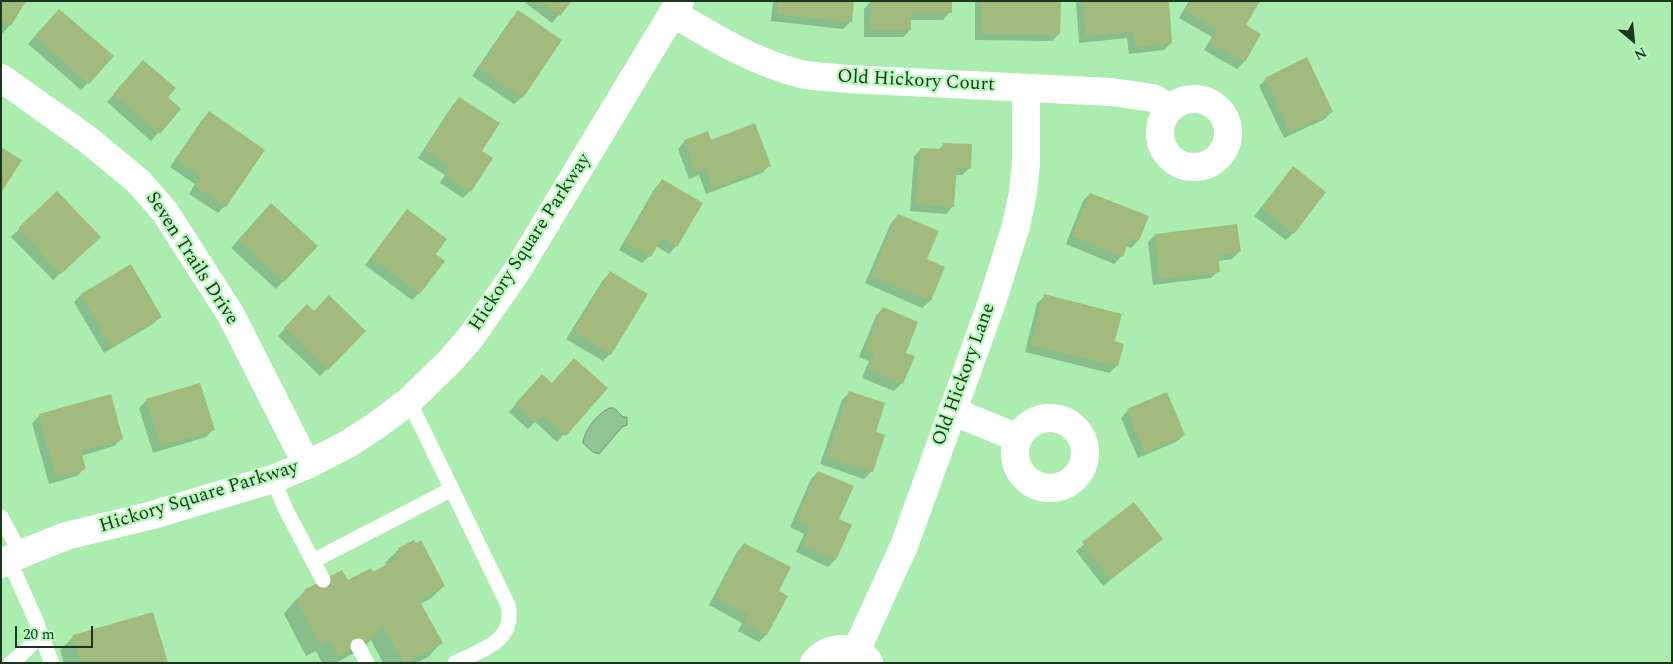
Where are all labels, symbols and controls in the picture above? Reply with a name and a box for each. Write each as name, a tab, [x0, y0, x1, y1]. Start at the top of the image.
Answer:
north arrow	[1608, 15, 1658, 65]
text: N	[1630, 42, 1650, 66]
street label: Old Hickory Court	[837, 66, 995, 98]
street label: Hickory Square Parkway	[465, 150, 597, 336]
street label: Seven Trails Drive	[139, 188, 243, 330]
street label: Old Hickory Lane	[929, 301, 1001, 449]
street label: Hickory Square Parkway	[97, 457, 301, 539]
scale bar	[18, 616, 95, 648]
text: 20 m	[23, 623, 55, 646]

